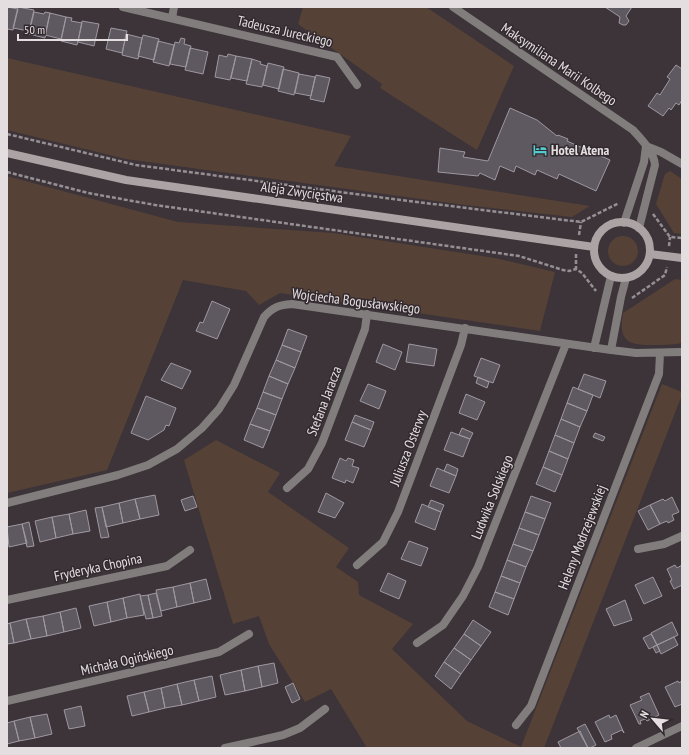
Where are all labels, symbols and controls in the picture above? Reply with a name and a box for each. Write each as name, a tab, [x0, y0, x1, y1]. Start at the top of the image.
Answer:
street label: Tadeusza Jureckiego	[236, 11, 334, 51]
scale bar	[18, 16, 127, 42]
street label: Maksymiliana Marii Kolbego	[498, 19, 620, 109]
text: 50 m	[24, 22, 45, 37]
place label: Hotel Atena	[551, 141, 610, 159]
hotel icon: Hotel Atena	[532, 142, 548, 158]
street label: Aleja Zwycięstwa	[260, 177, 344, 207]
street label: Wojciecha Bogusławskiego	[291, 284, 421, 318]
street label: Stefana Jaracza	[302, 364, 346, 438]
street label: Juliusza Osterwy	[385, 407, 431, 489]
street label: Ludwika Solskiego	[467, 452, 517, 542]
street label: Heleny Modrzejewskiej	[554, 482, 610, 592]
street label: Fryderyka Chopina	[52, 549, 144, 585]
street label: Michała Ogińskiego	[79, 641, 175, 679]
north arrow	[633, 699, 673, 739]
text: N	[637, 708, 652, 720]

